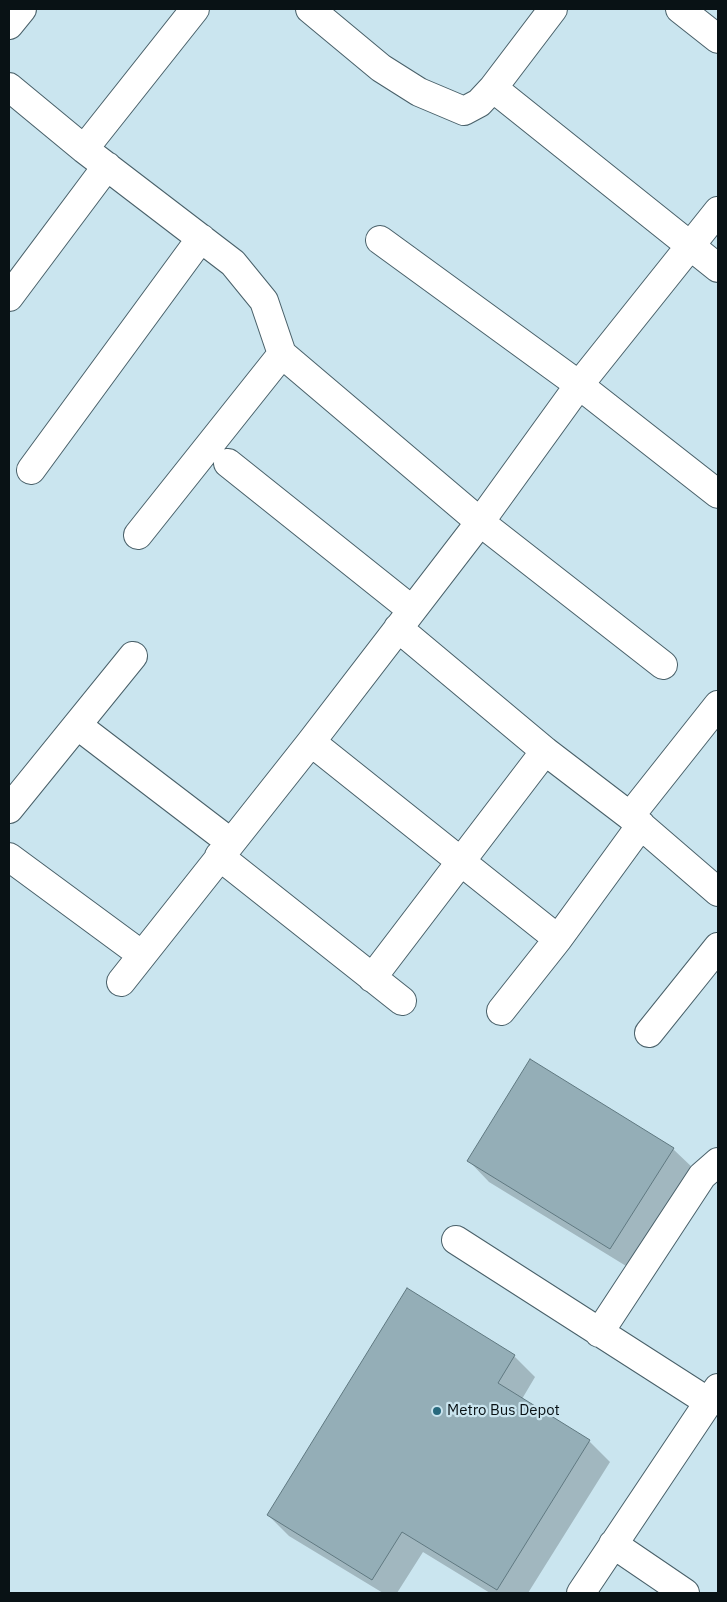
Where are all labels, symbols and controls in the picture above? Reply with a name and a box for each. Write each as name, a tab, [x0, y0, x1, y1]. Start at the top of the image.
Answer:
place label: Metro Bus Depot	[447, 1402, 560, 1420]
marker: Metro Bus Depot	[431, 1405, 443, 1417]

